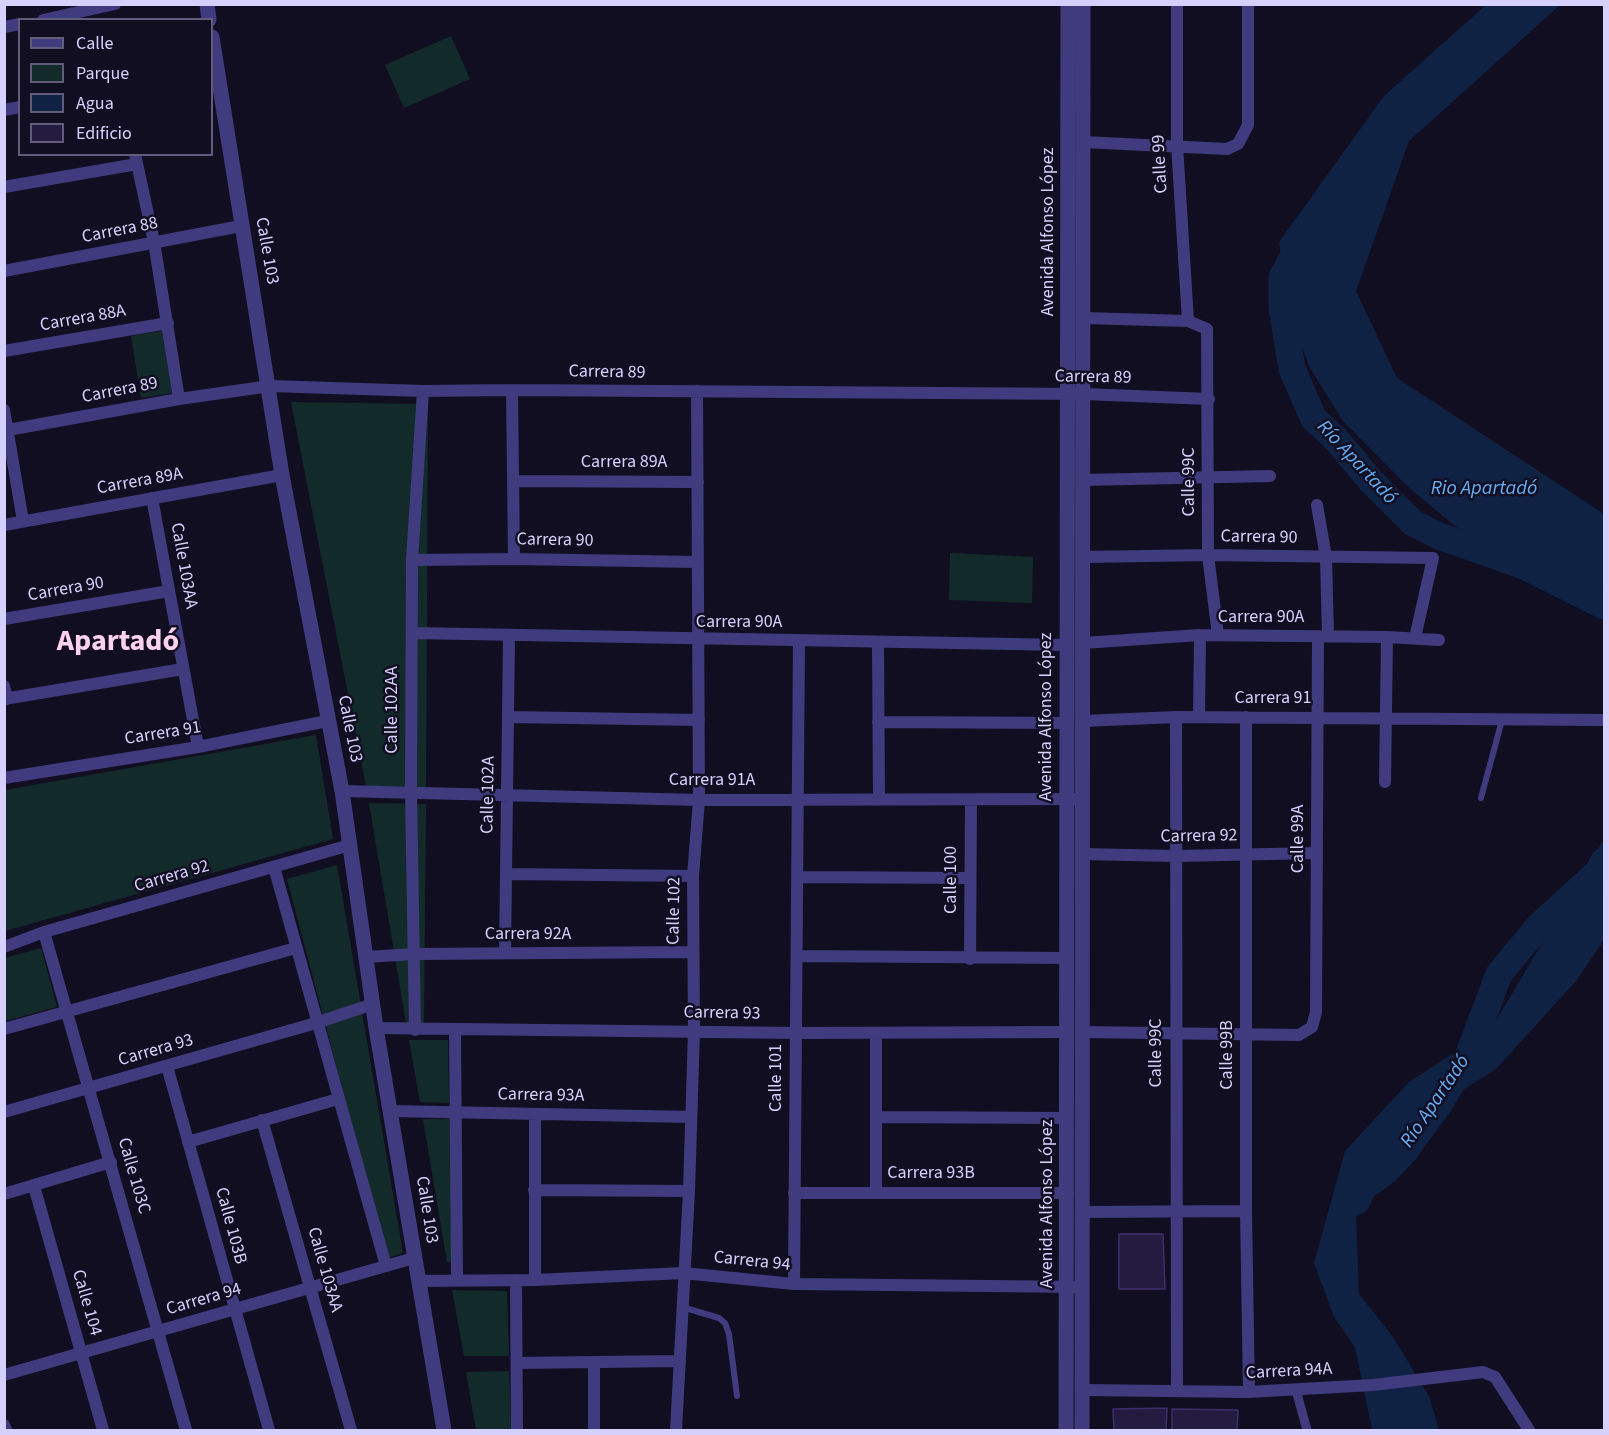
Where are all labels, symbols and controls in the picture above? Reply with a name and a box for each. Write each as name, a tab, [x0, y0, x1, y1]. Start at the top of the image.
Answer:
legend	[18, 18, 213, 156]
text: Calle	[76, 31, 113, 56]
text: Parque	[76, 61, 129, 86]
text: Agua	[76, 91, 114, 116]
text: Edificio	[76, 121, 132, 146]
street label: Calle 99	[1149, 134, 1173, 194]
street label: Avenida Alfonso López	[1038, 148, 1060, 316]
street label: Carrera 88	[80, 213, 160, 249]
street label: Calle 103	[249, 216, 283, 286]
street label: Carrera 88A	[38, 301, 128, 337]
street label: Carrera 89	[568, 362, 646, 384]
street label: Carrera 89	[1054, 367, 1132, 389]
street label: Carrera 89	[80, 373, 160, 409]
water label: Río Apartadó	[1311, 416, 1401, 510]
street label: Calle 99C	[1179, 447, 1201, 517]
street label: Carrera 89A	[581, 452, 667, 474]
street label: Carrera 89A	[95, 464, 185, 500]
water label: Rio Apartadó	[1431, 478, 1537, 502]
street label: Calle 103AA	[165, 521, 201, 611]
street label: Carrera 90	[1220, 527, 1298, 549]
street label: Carrera 90	[516, 530, 594, 552]
street label: Carrera 90	[26, 573, 106, 607]
street label: Carrera 90A	[1218, 607, 1304, 629]
street label: Carrera 90A	[696, 612, 782, 634]
district label: Apartadó	[57, 625, 179, 661]
street label: Avenida Alfonso López	[1036, 633, 1058, 801]
street label: Calle 102AA	[382, 666, 404, 754]
street label: Carrera 91	[1235, 688, 1311, 710]
street label: Calle 103	[332, 694, 366, 764]
street label: Carrera 91	[123, 717, 203, 751]
street label: Calle 102A	[478, 756, 500, 834]
street label: Carrera 91A	[669, 770, 755, 792]
street label: Calle 99A	[1288, 805, 1310, 873]
street label: Carrera 92	[1160, 826, 1238, 848]
street label: Calle 100	[941, 846, 963, 914]
street label: Carrera 92	[132, 856, 212, 898]
street label: Calle 102	[664, 877, 686, 945]
street label: Carrera 92A	[485, 924, 571, 946]
street label: Carrera 93	[683, 1003, 761, 1025]
street label: Calle 99C	[1146, 1018, 1168, 1088]
street label: Calle 99B	[1217, 1020, 1239, 1090]
street label: Carrera 93	[116, 1030, 196, 1072]
street label: Calle 101	[766, 1044, 788, 1112]
water label: Río Apartadó	[1396, 1051, 1476, 1153]
street label: Carrera 93A	[497, 1084, 585, 1108]
street label: Avenida Alfonso López	[1037, 1120, 1059, 1288]
street label: Calle 103C	[112, 1135, 154, 1217]
street label: Carrera 93B	[887, 1163, 975, 1185]
street label: Calle 103	[410, 1175, 442, 1245]
street label: Calle 103B	[209, 1185, 251, 1267]
street label: Calle 103AA	[302, 1225, 346, 1315]
street label: Carrera 94	[713, 1247, 791, 1277]
street label: Calle 104	[66, 1267, 106, 1339]
street label: Carrera 94	[164, 1279, 244, 1321]
street label: Carrera 94A	[1245, 1359, 1333, 1385]

